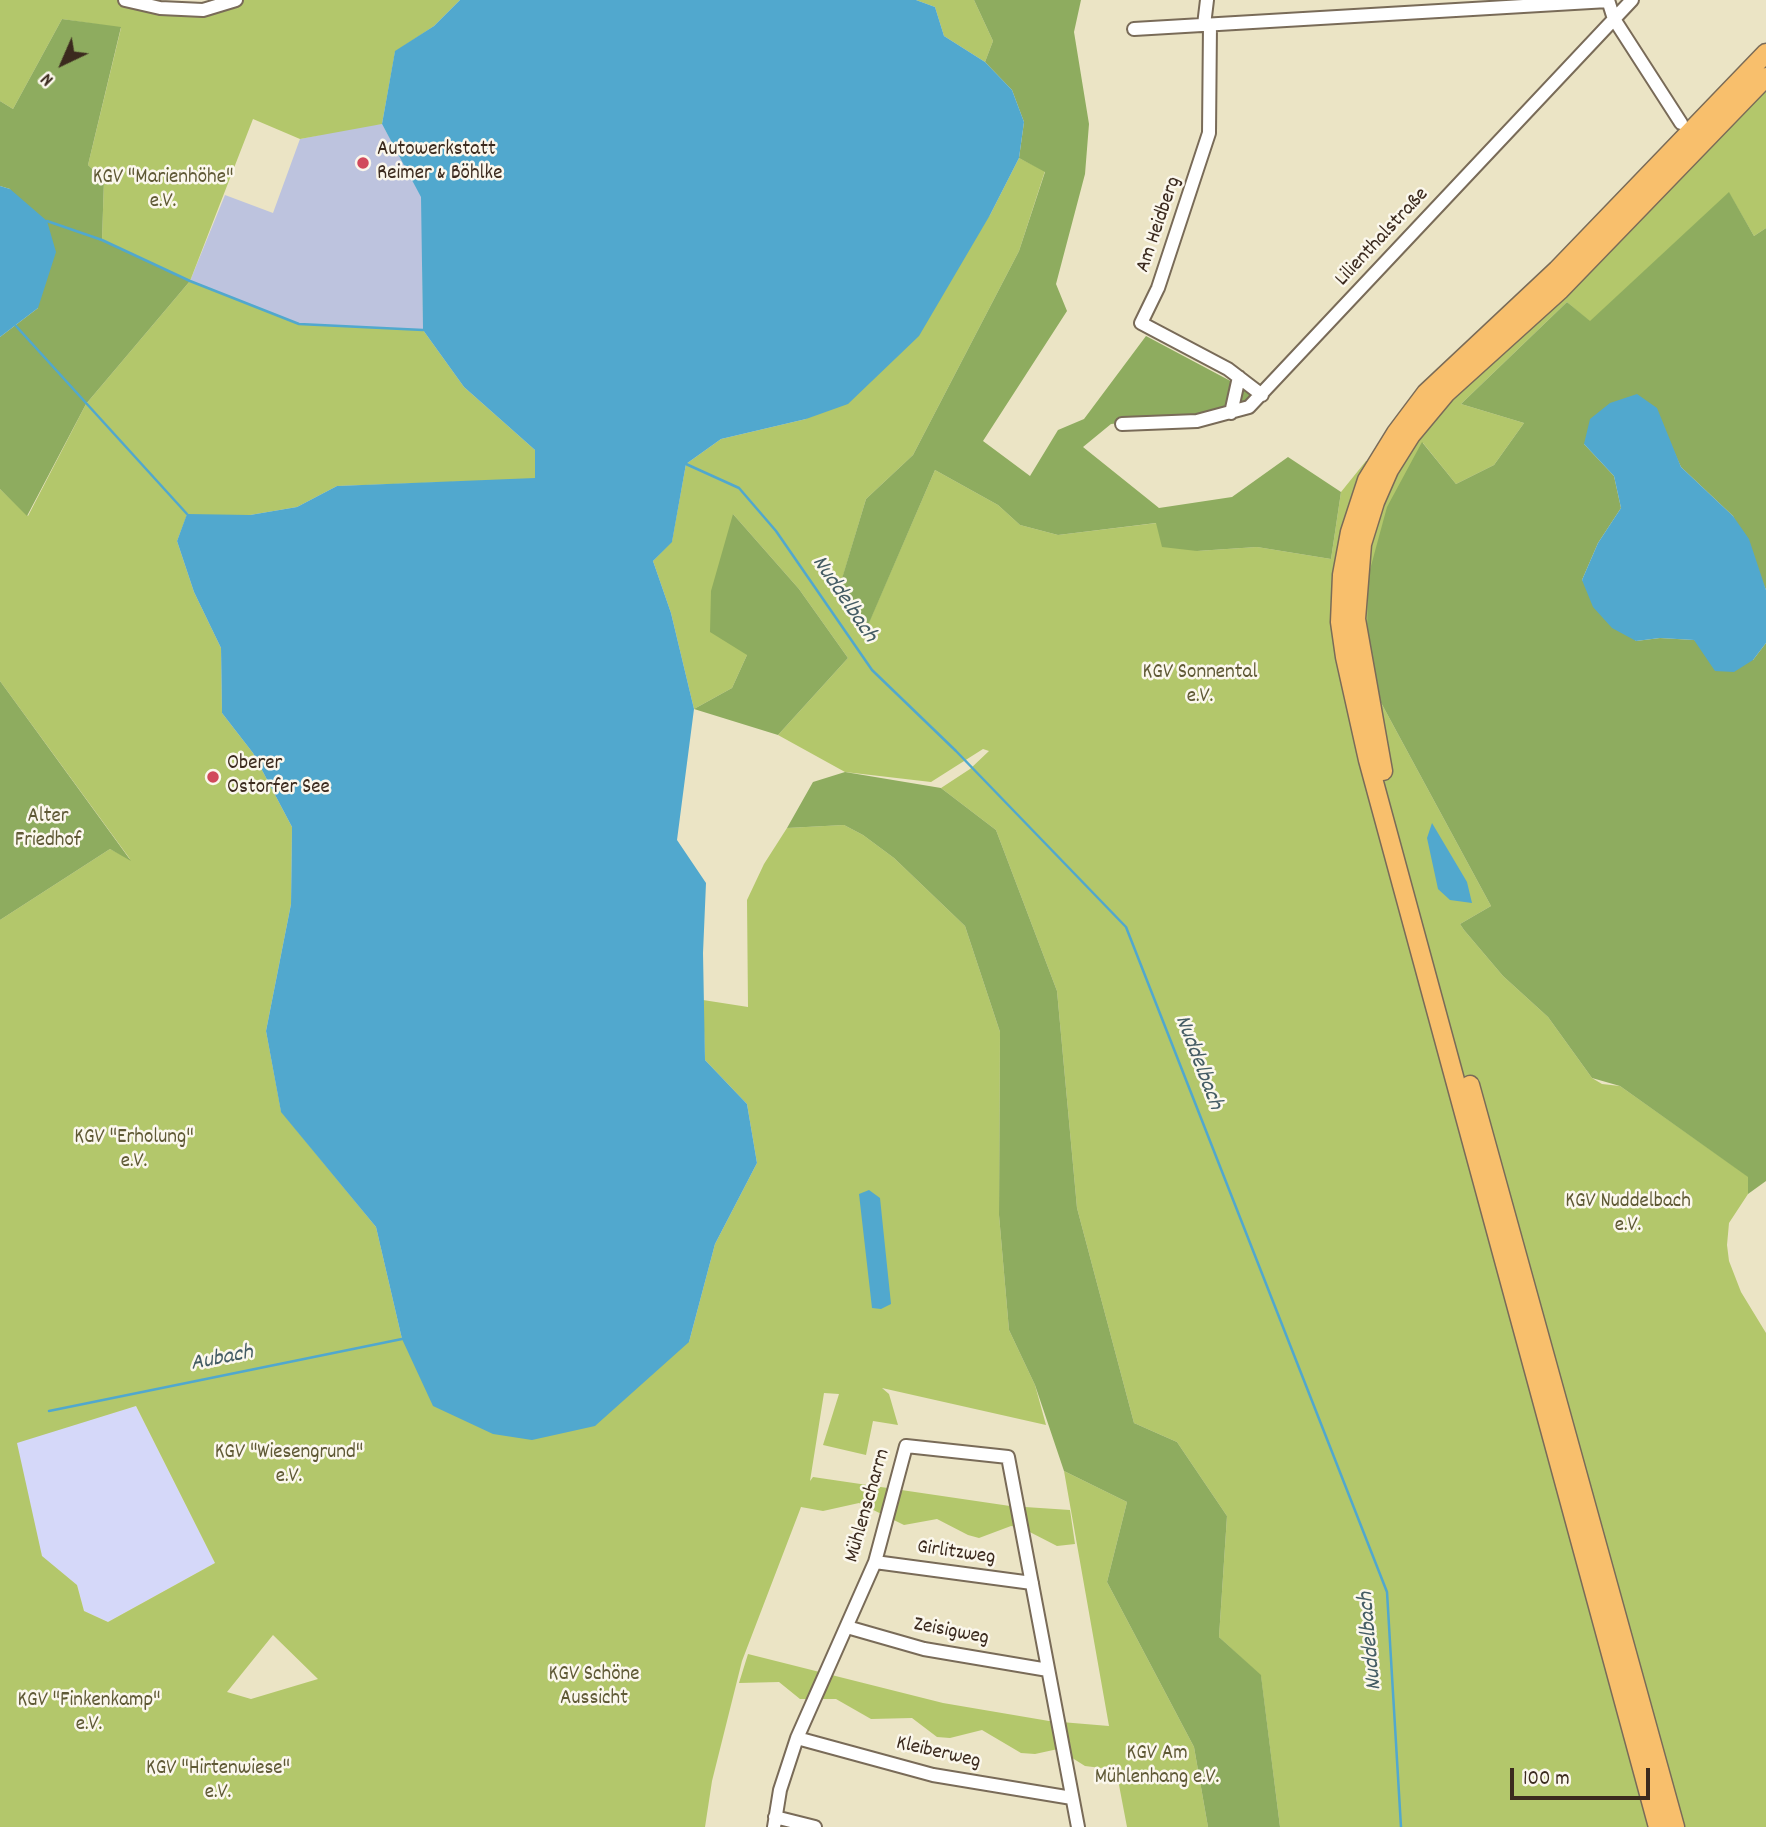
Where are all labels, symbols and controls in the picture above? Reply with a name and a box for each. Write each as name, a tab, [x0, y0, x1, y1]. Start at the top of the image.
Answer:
north arrow	[28, 28, 98, 98]
text: N	[35, 65, 61, 91]
place label: Autowerkstatt Reimer & Böhlke	[377, 138, 502, 188]
marker: Autowerkstatt Reimer & Böhlke	[355, 155, 371, 171]
park label: KGV "Marienhöhe" e.V.	[93, 166, 233, 216]
street label: Am Heidberg	[1132, 174, 1188, 276]
street label: Lilienthalstraße	[1331, 183, 1435, 293]
water label: Nuddelbach	[804, 551, 882, 649]
park label: KGV Sonnental e.V.	[1143, 661, 1257, 711]
place label: Oberer Ostorfer See	[227, 752, 330, 802]
marker: Oberer Ostorfer See	[205, 769, 221, 785]
park label: Alter Friedhof	[15, 805, 81, 855]
water label: Nuddelbach	[1166, 1012, 1228, 1114]
park label: KGV "Erholung" e.V.	[74, 1126, 194, 1176]
park label: KGV Nuddelbach e.V.	[1565, 1190, 1691, 1240]
water label: Aubach	[188, 1340, 256, 1380]
park label: KGV "Wiesengrund" e.V.	[215, 1441, 363, 1491]
street label: Mühlenscharrn	[841, 1446, 897, 1566]
street label: Girlitzweg	[915, 1536, 997, 1572]
water label: Nuddelbach	[1354, 1591, 1390, 1691]
street label: Zeisigweg	[911, 1613, 991, 1653]
park label: KGV Schöne Aussicht	[549, 1663, 639, 1713]
park label: KGV "Finkenkamp" e.V.	[17, 1689, 161, 1739]
street label: Kleiberweg	[893, 1732, 983, 1776]
park label: KGV Am Mühlenhang e.V.	[1095, 1742, 1219, 1792]
scale bar	[1514, 1754, 1654, 1798]
park label: KGV "Hirtenwiese" e.V.	[146, 1757, 290, 1807]
text: 100 m	[1523, 1765, 1570, 1795]

